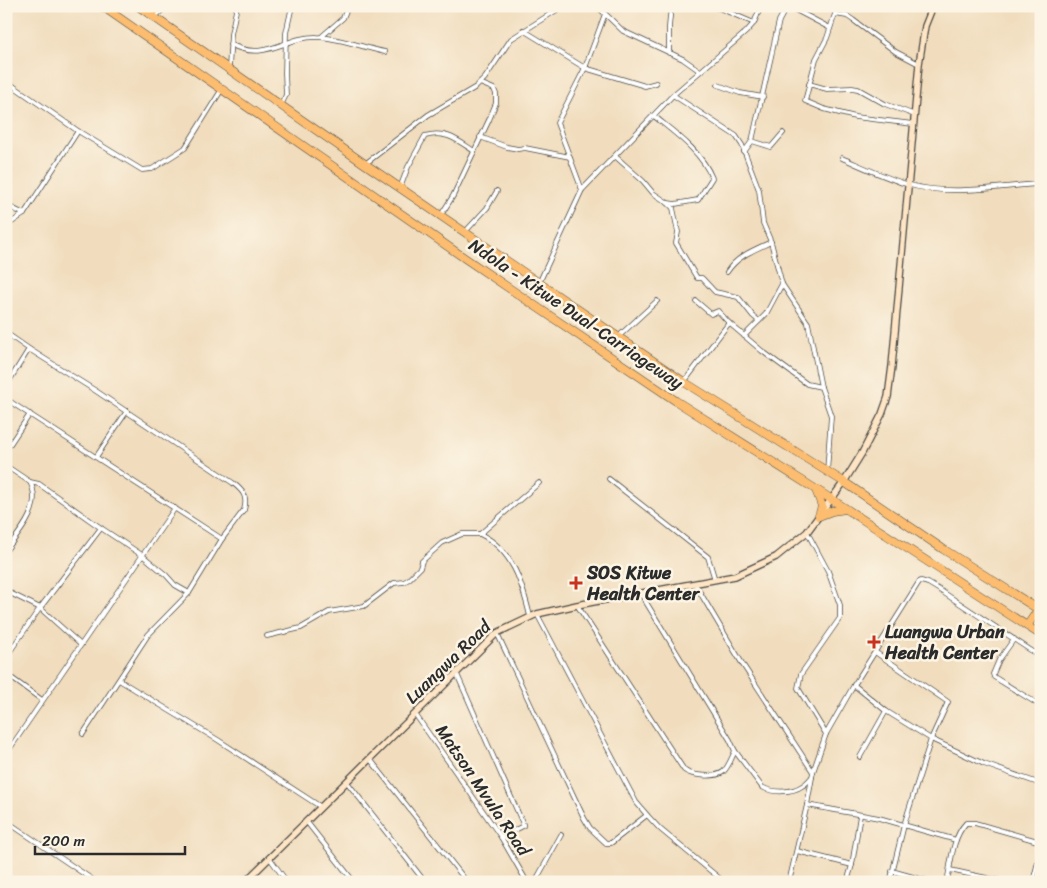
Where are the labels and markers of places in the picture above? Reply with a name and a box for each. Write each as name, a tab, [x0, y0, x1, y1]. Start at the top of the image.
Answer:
place label: SOS Kitwe Health Center	[586, 557, 701, 610]
marker: SOS Kitwe Health Center	[569, 576, 583, 590]
place label: Luangwa Urban Health Center	[884, 616, 1005, 669]
marker: Luangwa Urban Health Center	[867, 635, 881, 649]

